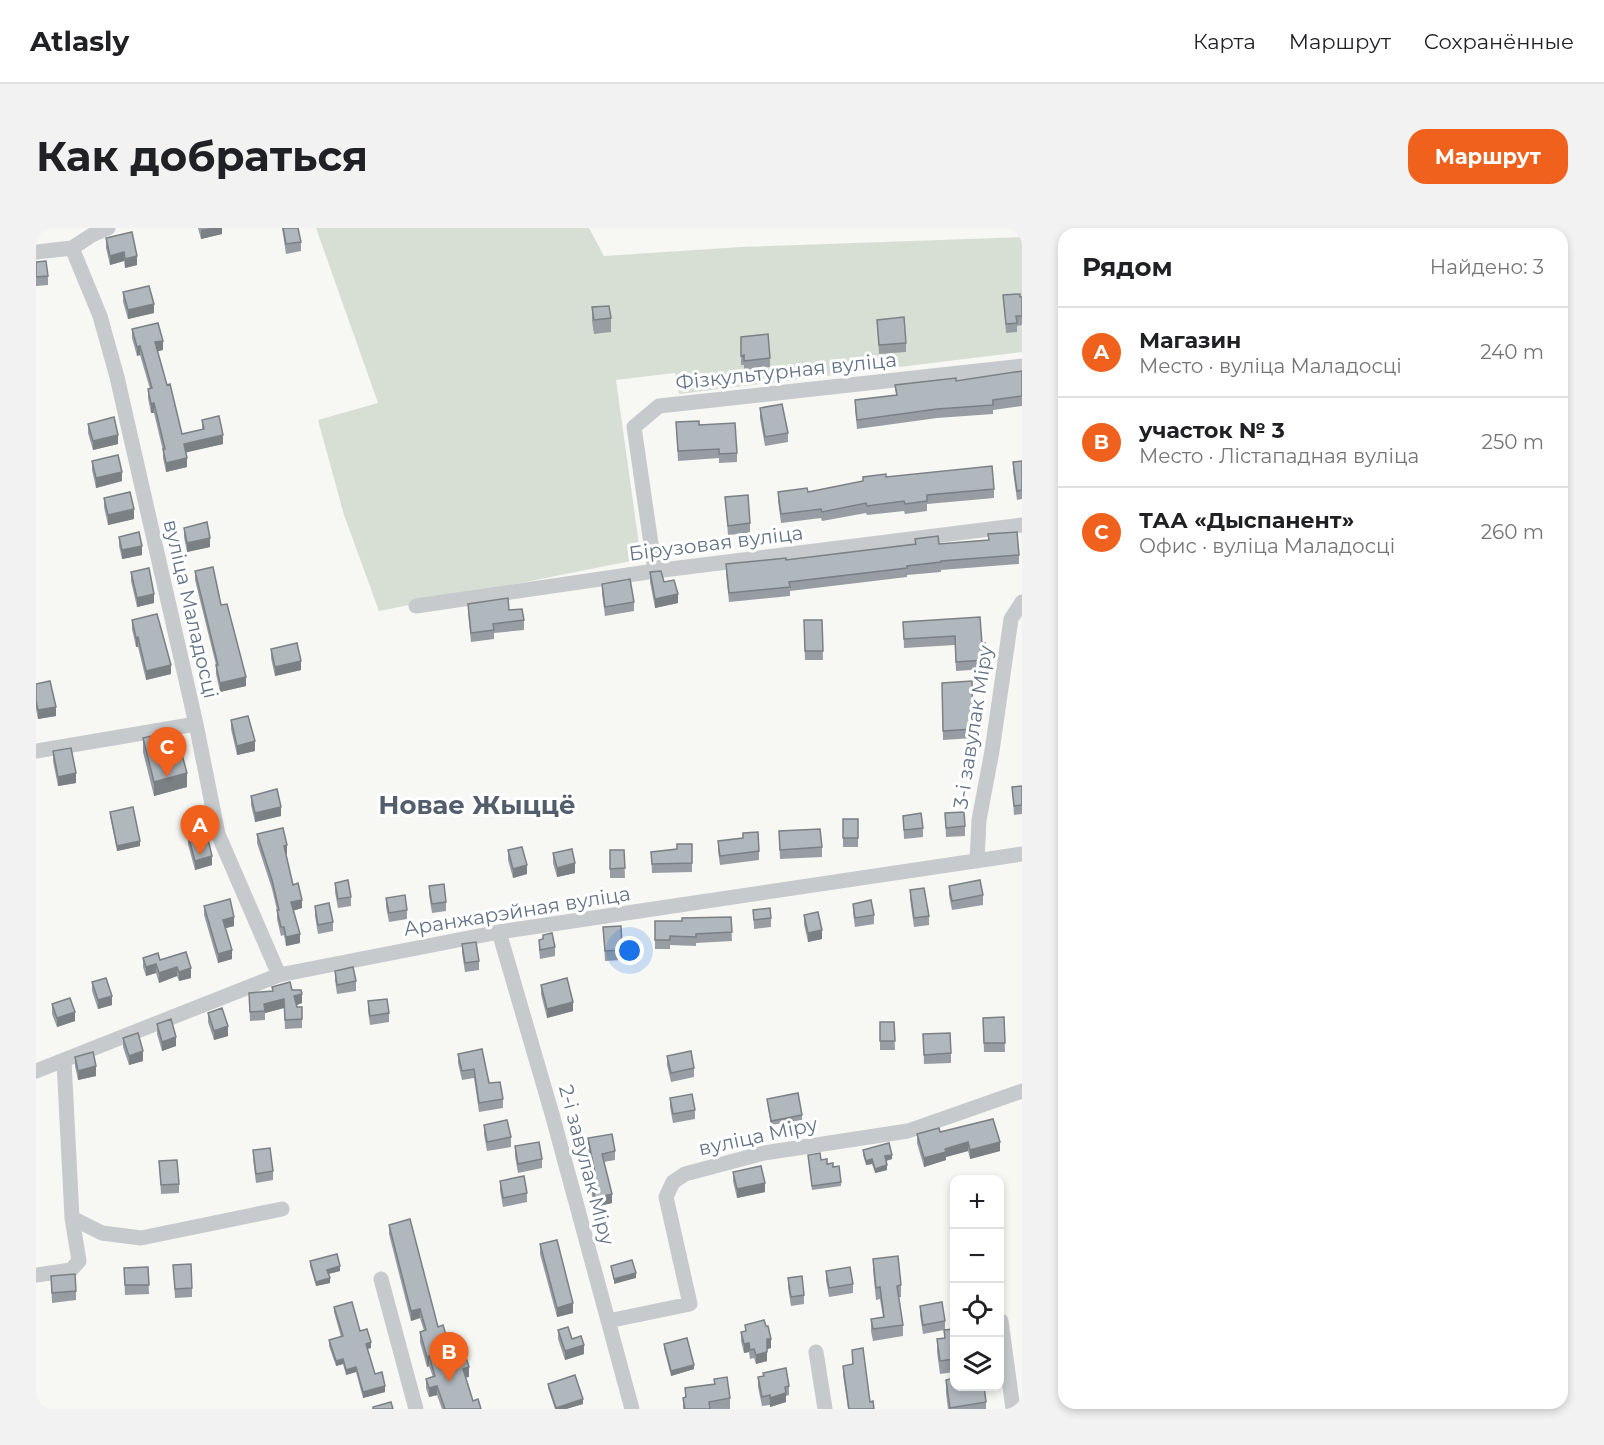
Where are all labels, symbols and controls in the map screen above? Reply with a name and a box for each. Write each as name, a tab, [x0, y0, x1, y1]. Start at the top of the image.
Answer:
text: Atlasly	[30, 24, 129, 58]
text: Карта	[1193, 29, 1256, 54]
text: Маршрут	[1289, 29, 1391, 54]
text: Сохранённые	[1424, 29, 1574, 54]
button: Маршрут	[1408, 129, 1568, 184]
text: Как добраться	[36, 130, 368, 182]
text: Рядом	[1082, 251, 1173, 283]
text: Найдено: 3	[1430, 255, 1544, 279]
text: Магазин	[1139, 327, 1241, 354]
text: A	[1094, 340, 1109, 364]
text: 240 m	[1480, 340, 1544, 364]
street label: Фізкультурная вуліца	[674, 347, 898, 395]
text: Место · вуліца Маладосці	[1139, 354, 1402, 378]
text: участок № 3	[1139, 417, 1285, 444]
text: B	[1094, 430, 1109, 454]
text: 250 m	[1482, 430, 1544, 454]
text: Место · Лістападная вуліца	[1139, 444, 1419, 468]
text: ТАА «Дыспанент»	[1139, 507, 1354, 534]
street label: вуліца Маладосці	[159, 517, 223, 701]
street label: Бірузовая вуліца	[627, 520, 805, 566]
text: C	[1094, 520, 1109, 544]
text: 260 m	[1481, 520, 1544, 544]
text: Офис · вуліца Маладосці	[1139, 534, 1395, 558]
street label: 3-і завулак Міру	[948, 643, 998, 811]
pin: C	[148, 728, 186, 777]
district label: Новае Жыццё	[378, 789, 576, 821]
pin: A	[180, 806, 220, 855]
street label: Аранжарэйная вуліца	[402, 881, 632, 941]
your location	[615, 936, 644, 965]
street label: 2-і завулак Міру	[554, 1082, 620, 1248]
street label: вуліца Міру	[696, 1112, 820, 1160]
map controls	[950, 1175, 1004, 1391]
button: +	[950, 1175, 1004, 1229]
button: −	[950, 1229, 1004, 1283]
button: locate	[950, 1283, 1004, 1337]
pin: B	[430, 1332, 468, 1382]
button: layers	[950, 1337, 1004, 1391]

